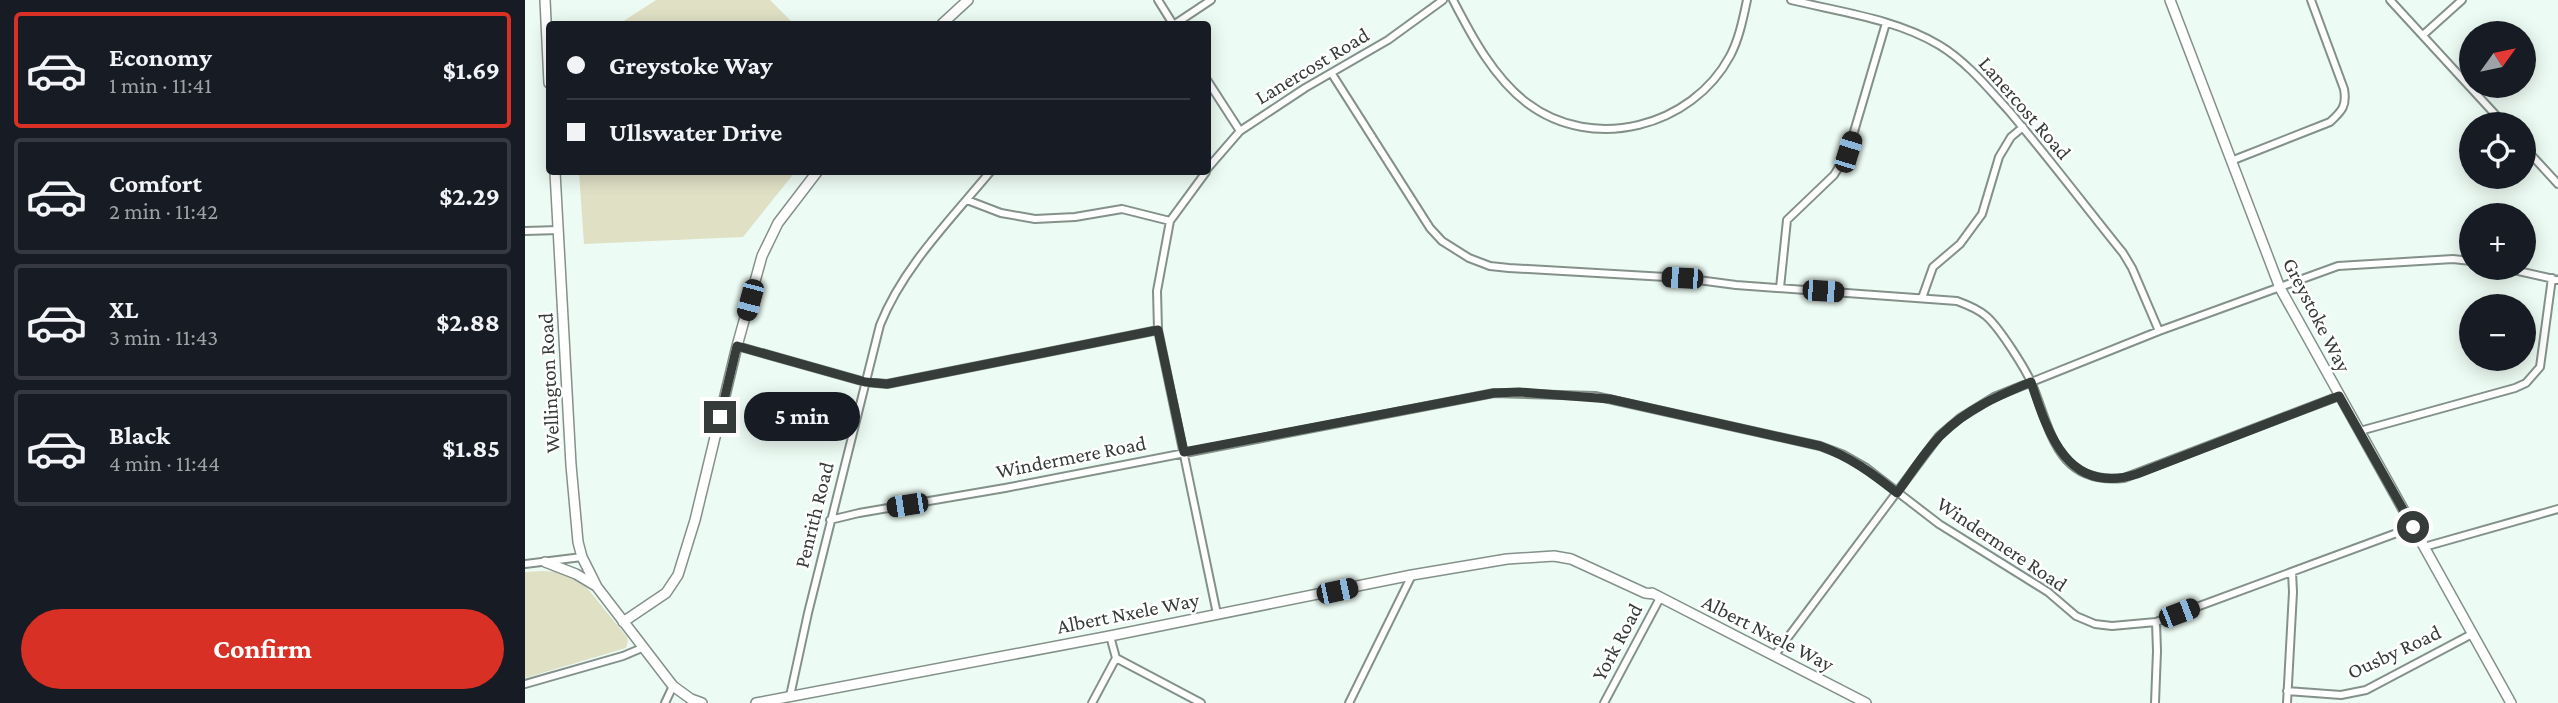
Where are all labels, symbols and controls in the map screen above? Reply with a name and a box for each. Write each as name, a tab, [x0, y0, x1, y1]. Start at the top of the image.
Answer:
north arrow	[2459, 21, 2536, 98]
map controls	[2459, 21, 2536, 371]
street label: Lanercost Road	[1251, 23, 1373, 109]
icon: car	[25, 39, 88, 102]
text: Economy	[109, 43, 212, 72]
text: Greystoke Way	[609, 51, 773, 80]
street label: Lanercost Road	[1974, 52, 2076, 164]
text: $1.69	[443, 56, 500, 85]
text: 1 min · 11:41	[109, 72, 212, 98]
button: locate	[2459, 112, 2536, 189]
text: Ullswater Drive	[609, 118, 782, 147]
car	[1832, 129, 1865, 175]
icon: car	[25, 165, 88, 228]
text: Comfort	[109, 169, 202, 198]
text: $2.29	[439, 182, 500, 211]
text: 2 min · 11:42	[109, 198, 218, 224]
button: +	[2459, 203, 2536, 280]
street label: Greystoke Way	[2278, 254, 2356, 376]
car	[1661, 266, 1704, 290]
car	[735, 277, 766, 323]
car	[1802, 279, 1845, 303]
icon: car	[25, 291, 88, 354]
button: −	[2459, 294, 2536, 371]
text: XL	[109, 295, 138, 324]
text: $2.88	[436, 308, 500, 337]
street label: Wellington Road	[533, 312, 565, 454]
text: 3 min · 11:43	[109, 324, 218, 350]
callout: 5 min	[745, 392, 860, 442]
route end	[704, 401, 736, 433]
text: 5 min	[774, 403, 830, 429]
icon: car	[25, 417, 88, 480]
text: Black	[109, 421, 170, 450]
street label: Windermere Road	[994, 431, 1148, 483]
text: $1.85	[442, 434, 500, 463]
text: 4 min · 11:44	[109, 450, 220, 476]
street label: Penrith Road	[789, 460, 839, 570]
car	[885, 491, 930, 519]
street label: Windermere Road	[1932, 491, 2072, 597]
route start	[2397, 511, 2429, 543]
car	[1315, 576, 1360, 606]
street label: Albert Nxele Way	[1055, 587, 1201, 639]
street label: Albert Nxele Way	[1698, 590, 1838, 677]
car	[2156, 596, 2203, 630]
street label: York Road	[1587, 599, 1647, 685]
button: Confirm	[21, 609, 504, 689]
street label: Ousby Road	[2343, 620, 2445, 684]

